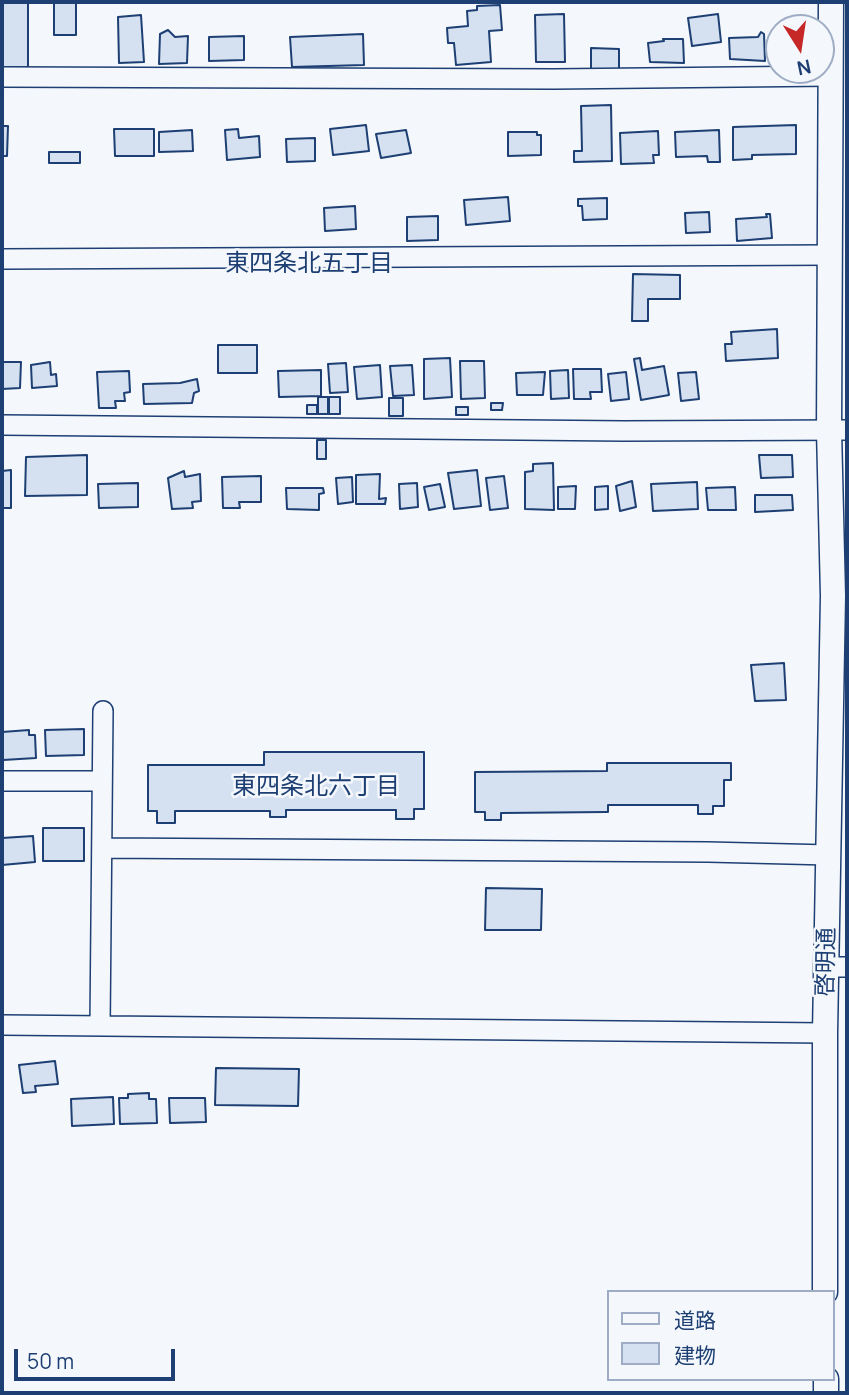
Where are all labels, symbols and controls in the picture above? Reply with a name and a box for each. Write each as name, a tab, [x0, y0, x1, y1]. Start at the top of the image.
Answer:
north arrow	[765, 14, 835, 84]
text: N	[795, 53, 813, 82]
district label: 東四条北五丁目	[225, 250, 393, 278]
district label: 東四条北六丁目	[232, 773, 400, 801]
street label: 啓明通	[813, 927, 841, 997]
legend	[608, 1290, 835, 1381]
text: 道路	[674, 1306, 716, 1334]
scale bar	[18, 1336, 178, 1380]
text: 建物	[674, 1341, 716, 1369]
text: 50 m	[27, 1347, 74, 1375]

